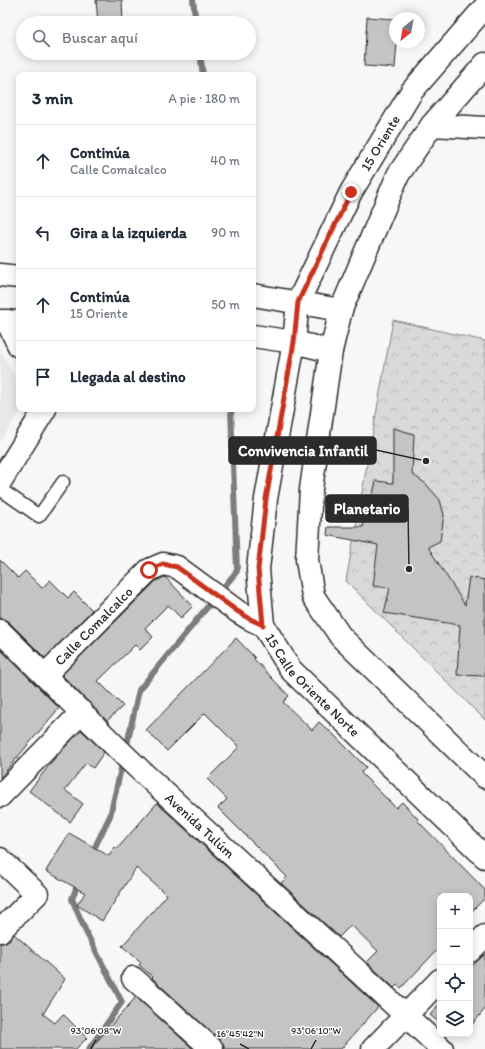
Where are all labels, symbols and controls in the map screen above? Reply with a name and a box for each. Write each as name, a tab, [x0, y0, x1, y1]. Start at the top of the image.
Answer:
north arrow	[389, 12, 425, 48]
search box	[16, 16, 256, 60]
icon: search	[30, 27, 52, 49]
text: Buscar aquí	[62, 29, 138, 47]
text: 3 min	[32, 88, 73, 108]
text: A pie · 180 m	[168, 91, 240, 106]
street label: 15 Oriente	[357, 112, 404, 174]
text: Continúa	[70, 144, 130, 162]
icon: ahead	[32, 150, 54, 172]
text: 40 m	[210, 153, 240, 168]
text: Calle Comalcalco	[70, 162, 167, 177]
route end	[342, 183, 360, 201]
icon: left	[32, 222, 54, 244]
text: Gira a la izquierda	[70, 224, 187, 242]
text: 90 m	[211, 225, 240, 240]
text: Continúa	[70, 288, 130, 306]
icon: ahead	[32, 294, 54, 316]
text: 50 m	[211, 297, 240, 312]
text: 15 Oriente	[70, 306, 128, 321]
icon: arrive	[32, 366, 54, 388]
text: Llegada al destino	[70, 368, 186, 386]
callout: Convivencia Infantil	[229, 437, 376, 464]
text: Convivencia Infantil	[238, 442, 369, 460]
callout: Planetario	[326, 495, 408, 522]
text: Planetario	[334, 500, 401, 518]
route start	[140, 561, 158, 579]
street label: Calle Comalcalco	[51, 583, 137, 669]
street label: 15 Calle Oriente Norte	[261, 630, 363, 741]
street label: Avenida Tulúm	[161, 789, 239, 863]
map controls	[437, 893, 473, 1037]
button: +	[437, 893, 473, 929]
button: −	[437, 929, 473, 965]
button: locate	[437, 965, 473, 1001]
button: layers	[437, 1001, 473, 1037]
text: 93°06'08"W	[71, 1024, 122, 1037]
text: 93°06'10"W	[291, 1024, 341, 1037]
text: 16°45'42"N	[216, 1027, 264, 1040]

